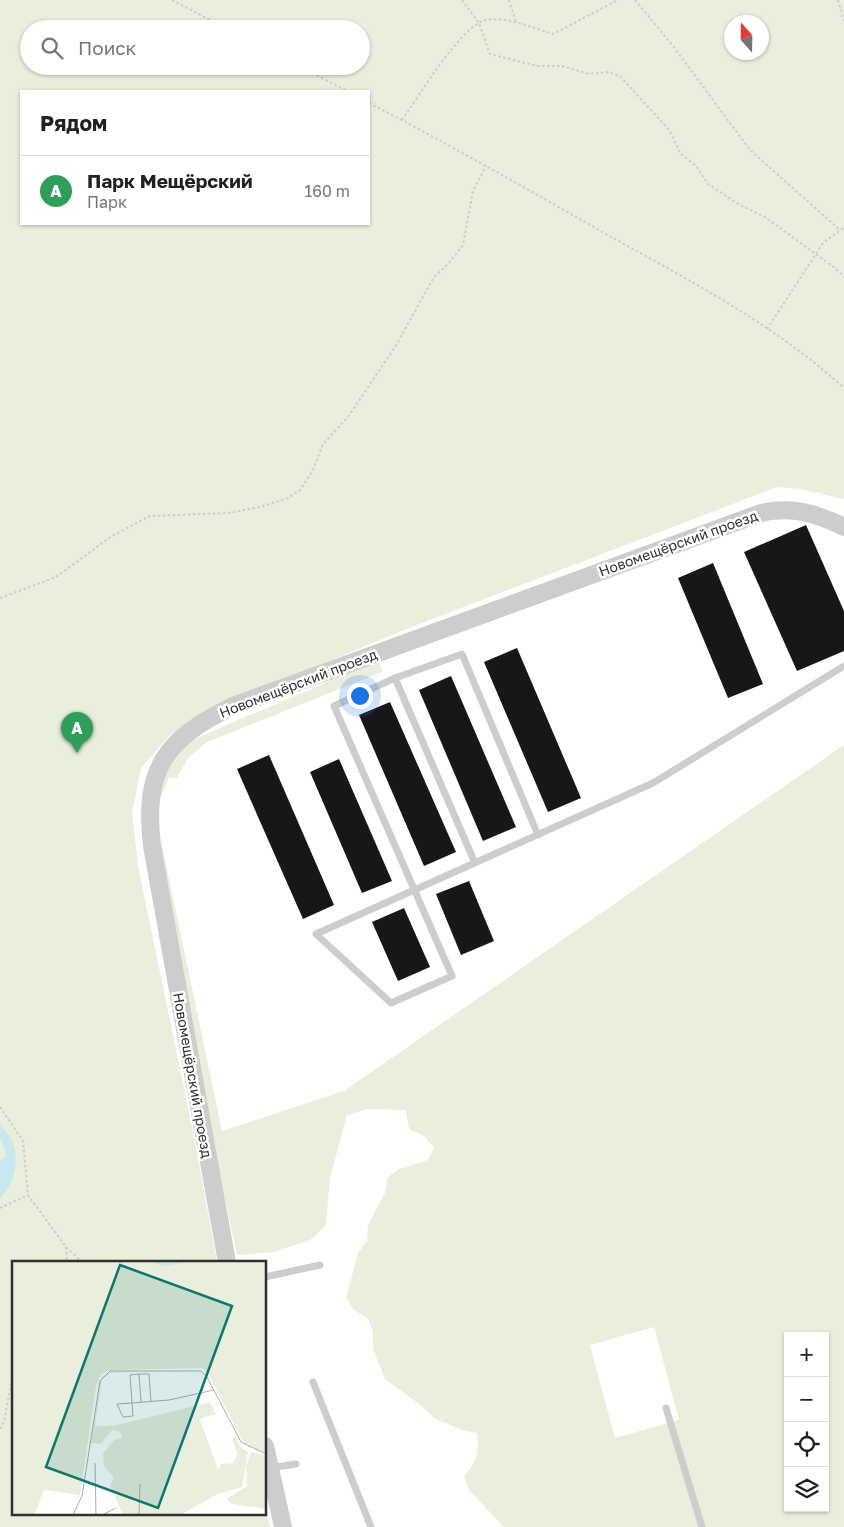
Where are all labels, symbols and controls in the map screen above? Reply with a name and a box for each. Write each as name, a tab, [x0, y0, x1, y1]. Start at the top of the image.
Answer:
north arrow	[724, 15, 769, 60]
search box	[20, 20, 370, 75]
icon: search	[38, 34, 66, 62]
text: Поиск	[78, 36, 137, 59]
text: Рядом	[40, 110, 107, 136]
text: Парк Мещёрский	[87, 169, 253, 192]
text: A	[50, 181, 62, 201]
text: 160 m	[304, 181, 350, 201]
text: Парк	[87, 192, 127, 212]
street label: Новомещёрский проезд	[596, 506, 760, 580]
street label: Новомещёрский проезд	[217, 645, 380, 721]
your location	[347, 683, 373, 709]
pin: A	[61, 712, 93, 753]
street label: Новомещёрский проезд	[170, 991, 216, 1160]
inset map	[12, 1261, 266, 1514]
map controls	[784, 1332, 829, 1512]
button: +	[784, 1332, 829, 1377]
button: −	[784, 1377, 829, 1422]
button: locate	[784, 1422, 829, 1467]
button: layers	[784, 1467, 829, 1512]

